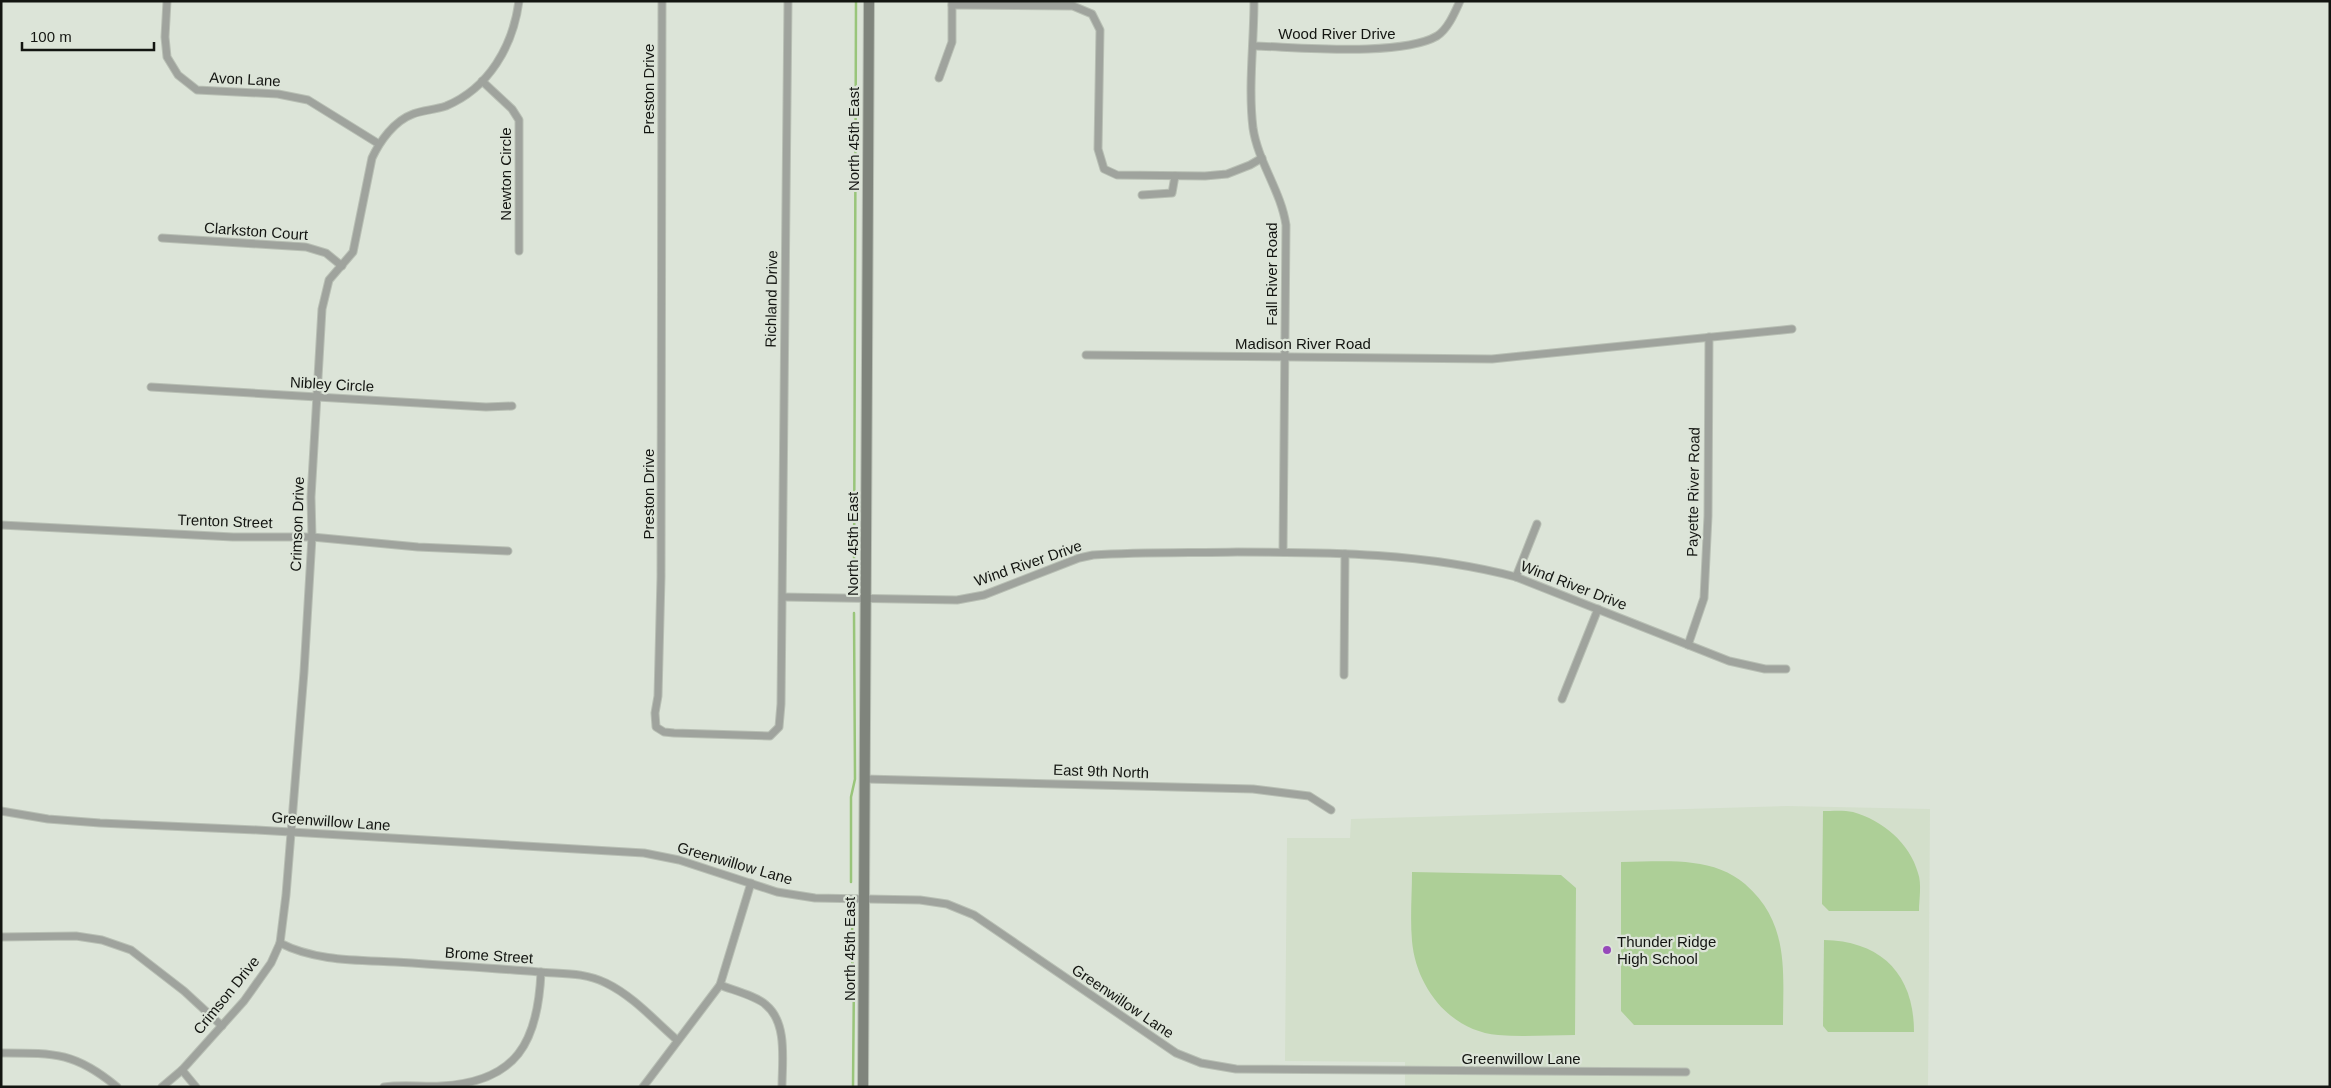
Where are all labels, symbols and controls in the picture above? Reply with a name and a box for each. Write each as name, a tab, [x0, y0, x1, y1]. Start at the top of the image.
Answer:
scale bar	[22, 20, 155, 52]
street label: Wood River Drive	[1278, 25, 1396, 42]
text: 100 m	[30, 28, 72, 45]
street label: Preston Drive	[640, 44, 657, 134]
street label: Avon Lane	[209, 69, 281, 89]
street label: North 45th East	[845, 86, 862, 191]
street label: Newton Circle	[497, 127, 514, 221]
street label: Clarkston Court	[203, 219, 309, 243]
street label: Fall River Road	[1263, 222, 1280, 326]
street label: Richland Drive	[762, 250, 780, 348]
street label: Madison River Road	[1235, 335, 1371, 352]
street label: Nibley Circle	[290, 373, 374, 395]
street label: Payette River Road	[1683, 427, 1703, 557]
street label: Preston Drive	[640, 449, 657, 539]
street label: Crimson Drive	[287, 476, 307, 572]
street label: North 45th East	[844, 491, 861, 596]
street label: Trenton Street	[177, 511, 274, 531]
street label: Wind River Drive	[972, 537, 1084, 589]
street label: Wind River Drive	[1518, 557, 1630, 613]
street label: East 9th North	[1053, 761, 1149, 781]
street label: Greenwillow Lane	[271, 808, 391, 834]
street label: Greenwillow Lane	[675, 838, 795, 888]
street label: North 45th East	[841, 896, 858, 1001]
place label: Thunder Ridge High School	[1617, 933, 1716, 967]
street label: Brome Street	[444, 943, 534, 967]
marker: Thunder Ridge High School	[1601, 944, 1613, 956]
street label: Crimson Drive	[189, 953, 263, 1037]
street label: Greenwillow Lane	[1069, 961, 1177, 1041]
street label: Greenwillow Lane	[1461, 1050, 1581, 1067]

